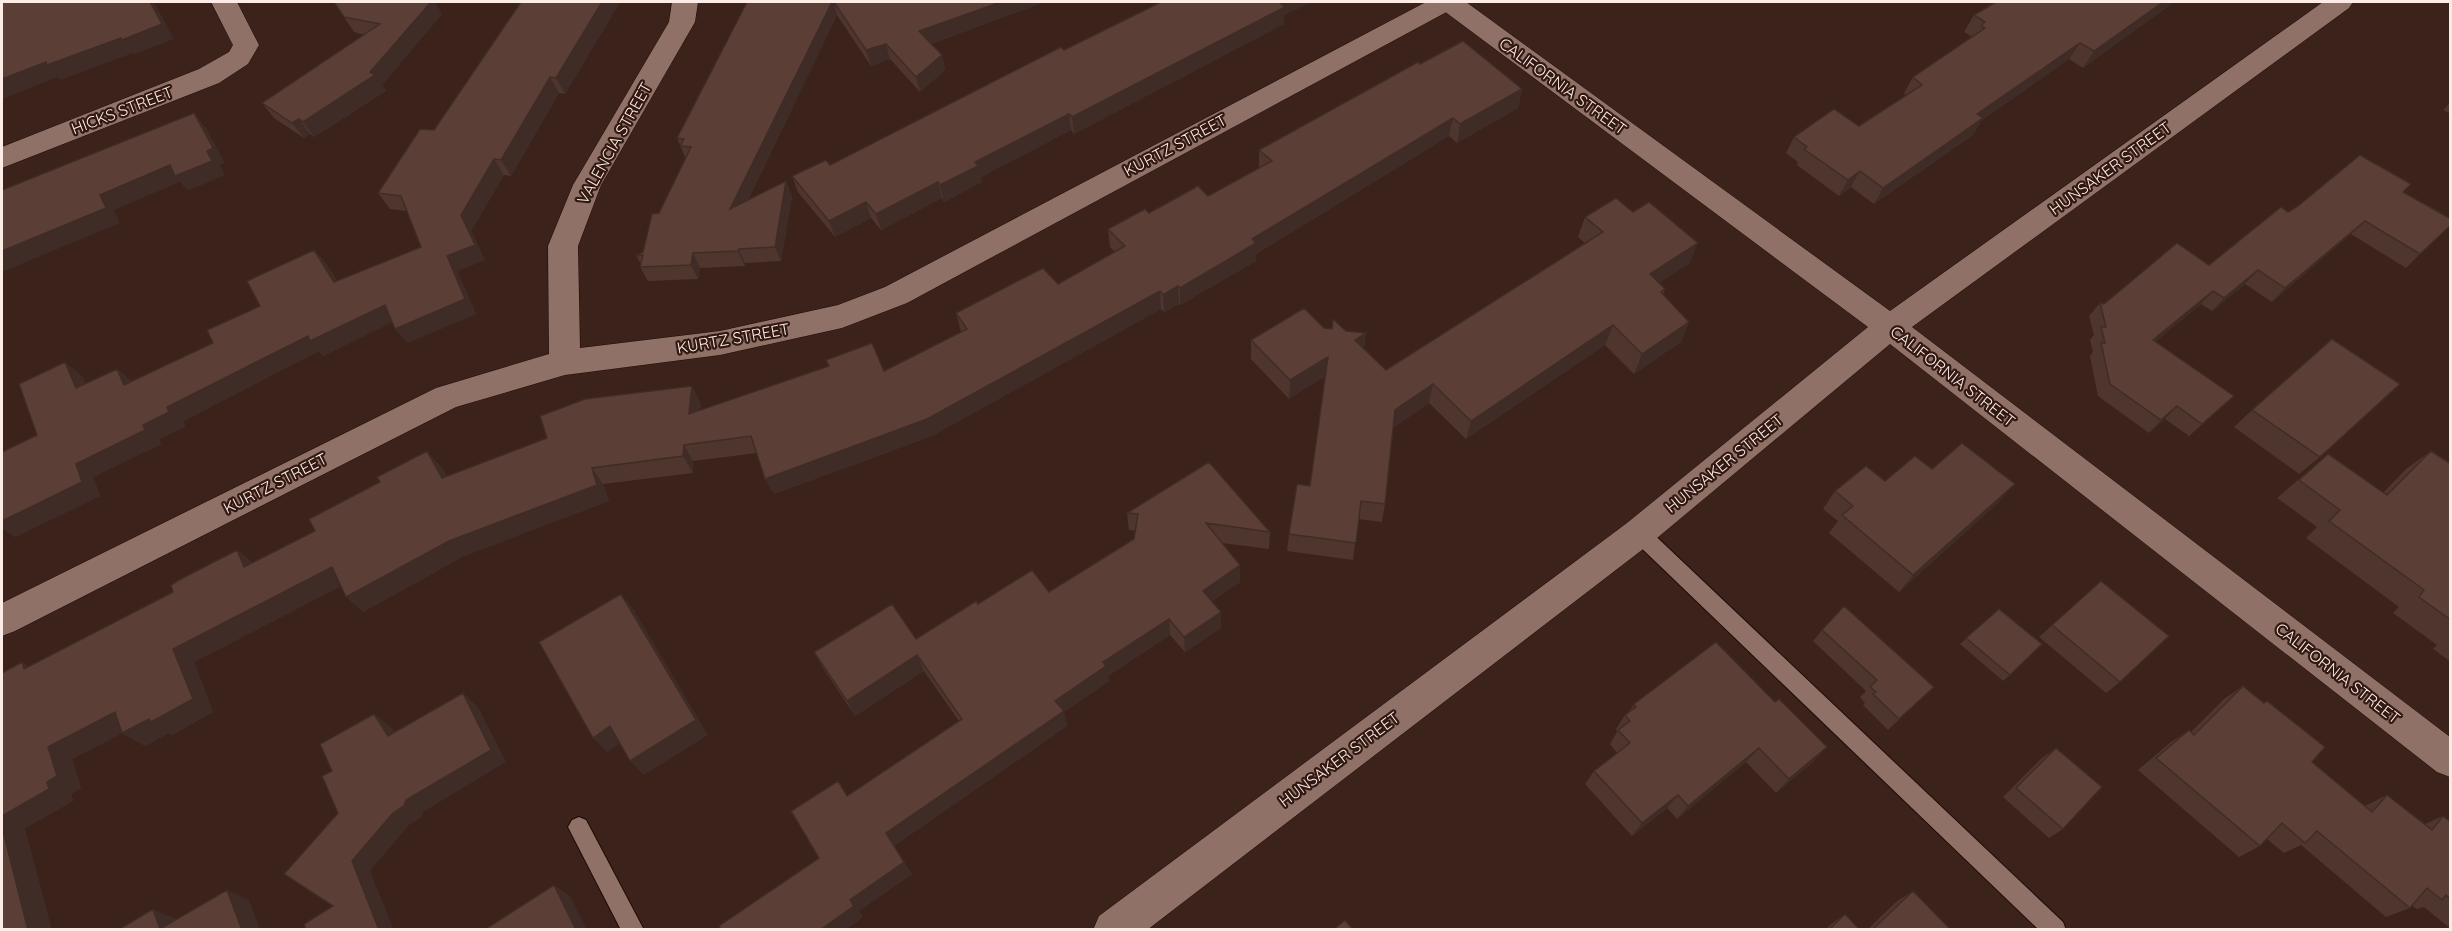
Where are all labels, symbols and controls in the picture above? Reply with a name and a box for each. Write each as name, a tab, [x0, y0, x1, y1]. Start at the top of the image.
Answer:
street label: CALIFORNIA STREET	[1495, 33, 1631, 139]
street label: VALENCIA STREET	[572, 78, 656, 207]
street label: HICKS STREET	[68, 81, 176, 139]
street label: KURTZ STREET	[1120, 109, 1230, 181]
street label: HUNSAKER STREET	[2045, 117, 2175, 219]
street label: KURTZ STREET	[675, 318, 791, 358]
street label: CALIFORNIA STREET	[1887, 321, 2020, 431]
street label: HUNSAKER STREET	[1661, 409, 1787, 517]
street label: KURTZ STREET	[220, 448, 331, 518]
street label: CALIFORNIA STREET	[2272, 618, 2405, 728]
street label: HUNSAKER STREET	[1275, 707, 1404, 811]

